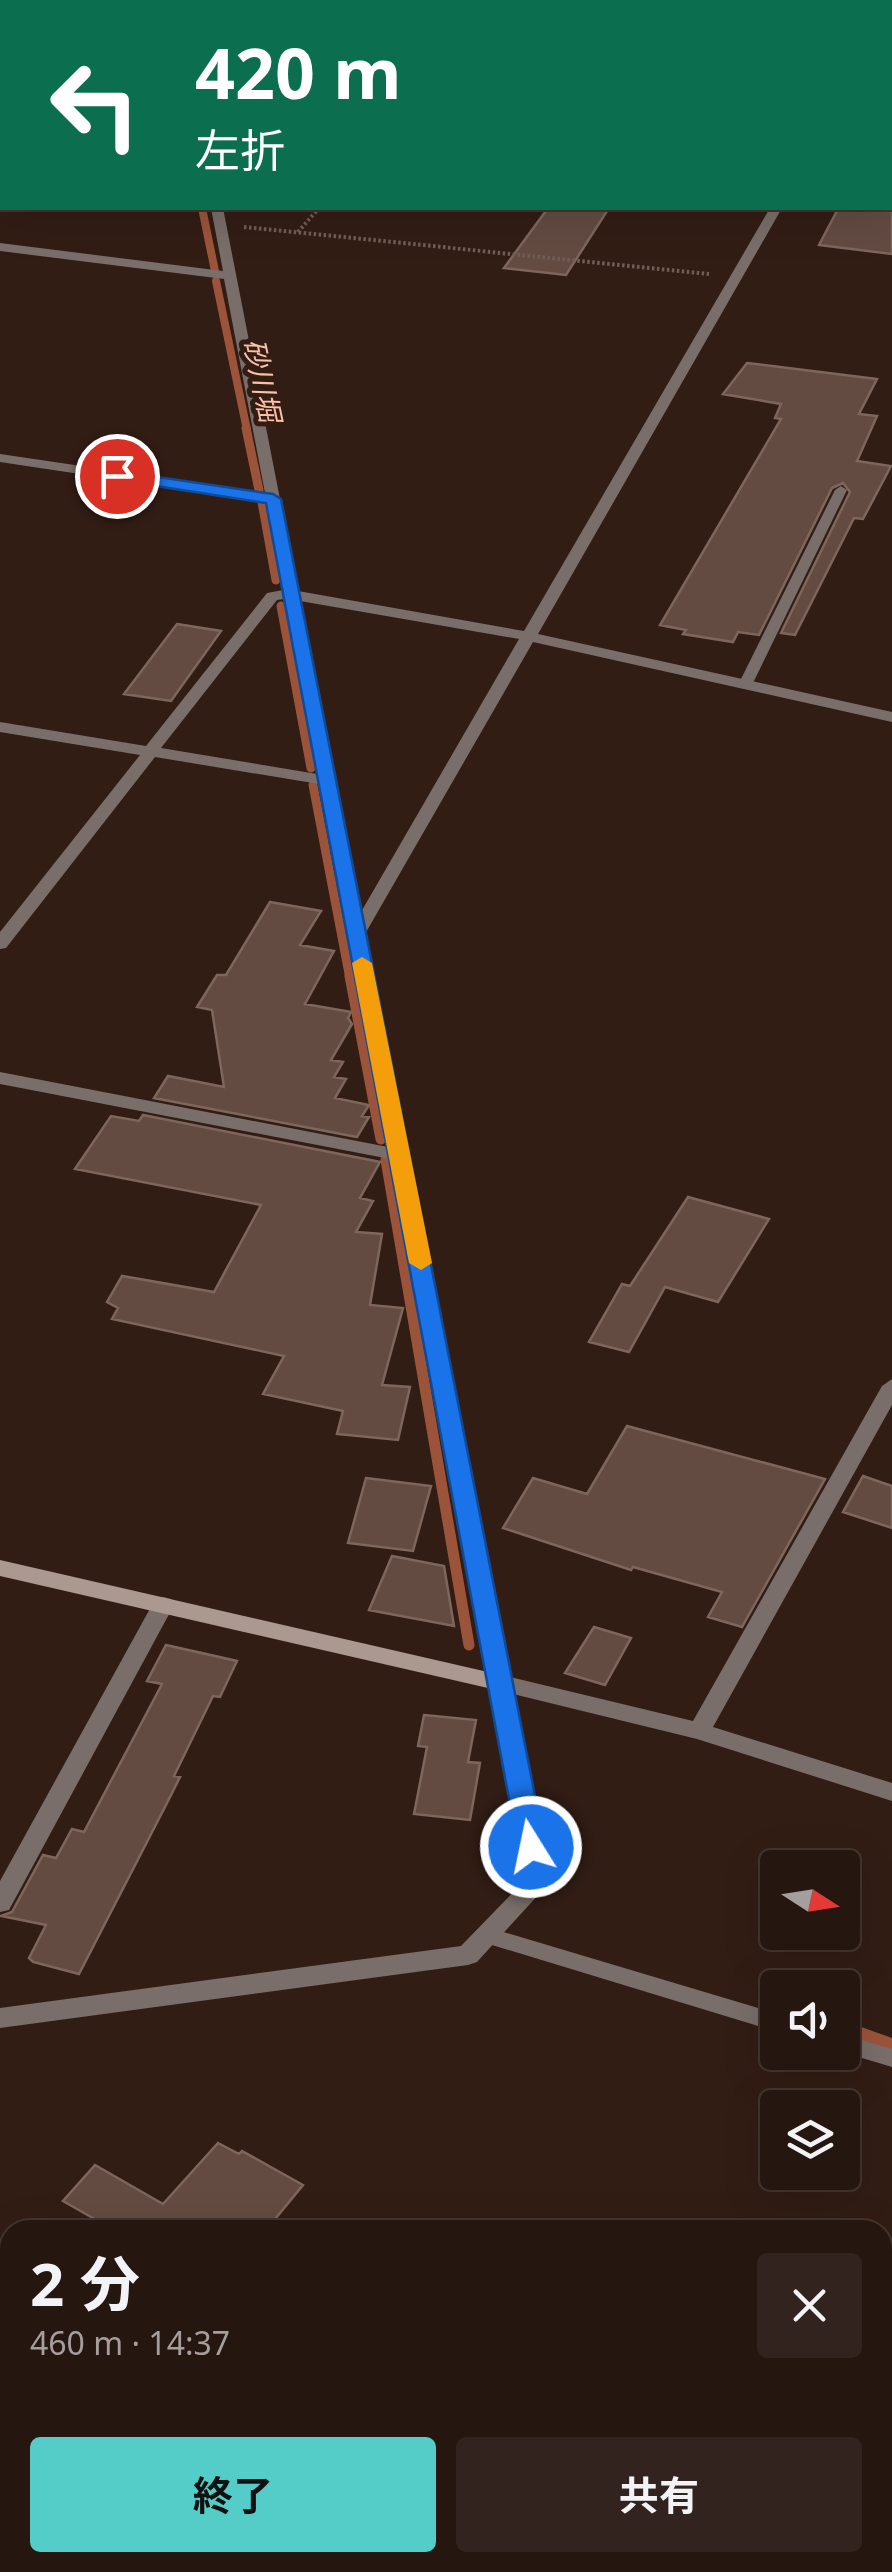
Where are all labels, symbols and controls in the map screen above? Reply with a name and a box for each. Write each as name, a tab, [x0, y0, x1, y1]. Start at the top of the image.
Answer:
text: 420 m	[195, 24, 402, 120]
icon: left	[30, 40, 160, 170]
text: 左折	[195, 119, 285, 180]
water label: 砂川堀	[236, 335, 291, 429]
pin	[75, 434, 160, 519]
icon: arrive	[90, 449, 145, 504]
position arrow	[479, 1795, 583, 1899]
north arrow	[760, 1850, 860, 1950]
map controls	[760, 1850, 860, 2190]
button: sound	[760, 1970, 860, 2070]
button: layers	[760, 2090, 860, 2190]
text: 2 分	[30, 2242, 140, 2324]
button: close	[757, 2253, 862, 2358]
text: 460 m · 14:37	[30, 2321, 230, 2364]
button: 終了	[30, 2437, 436, 2552]
button: 共有	[456, 2437, 862, 2552]

